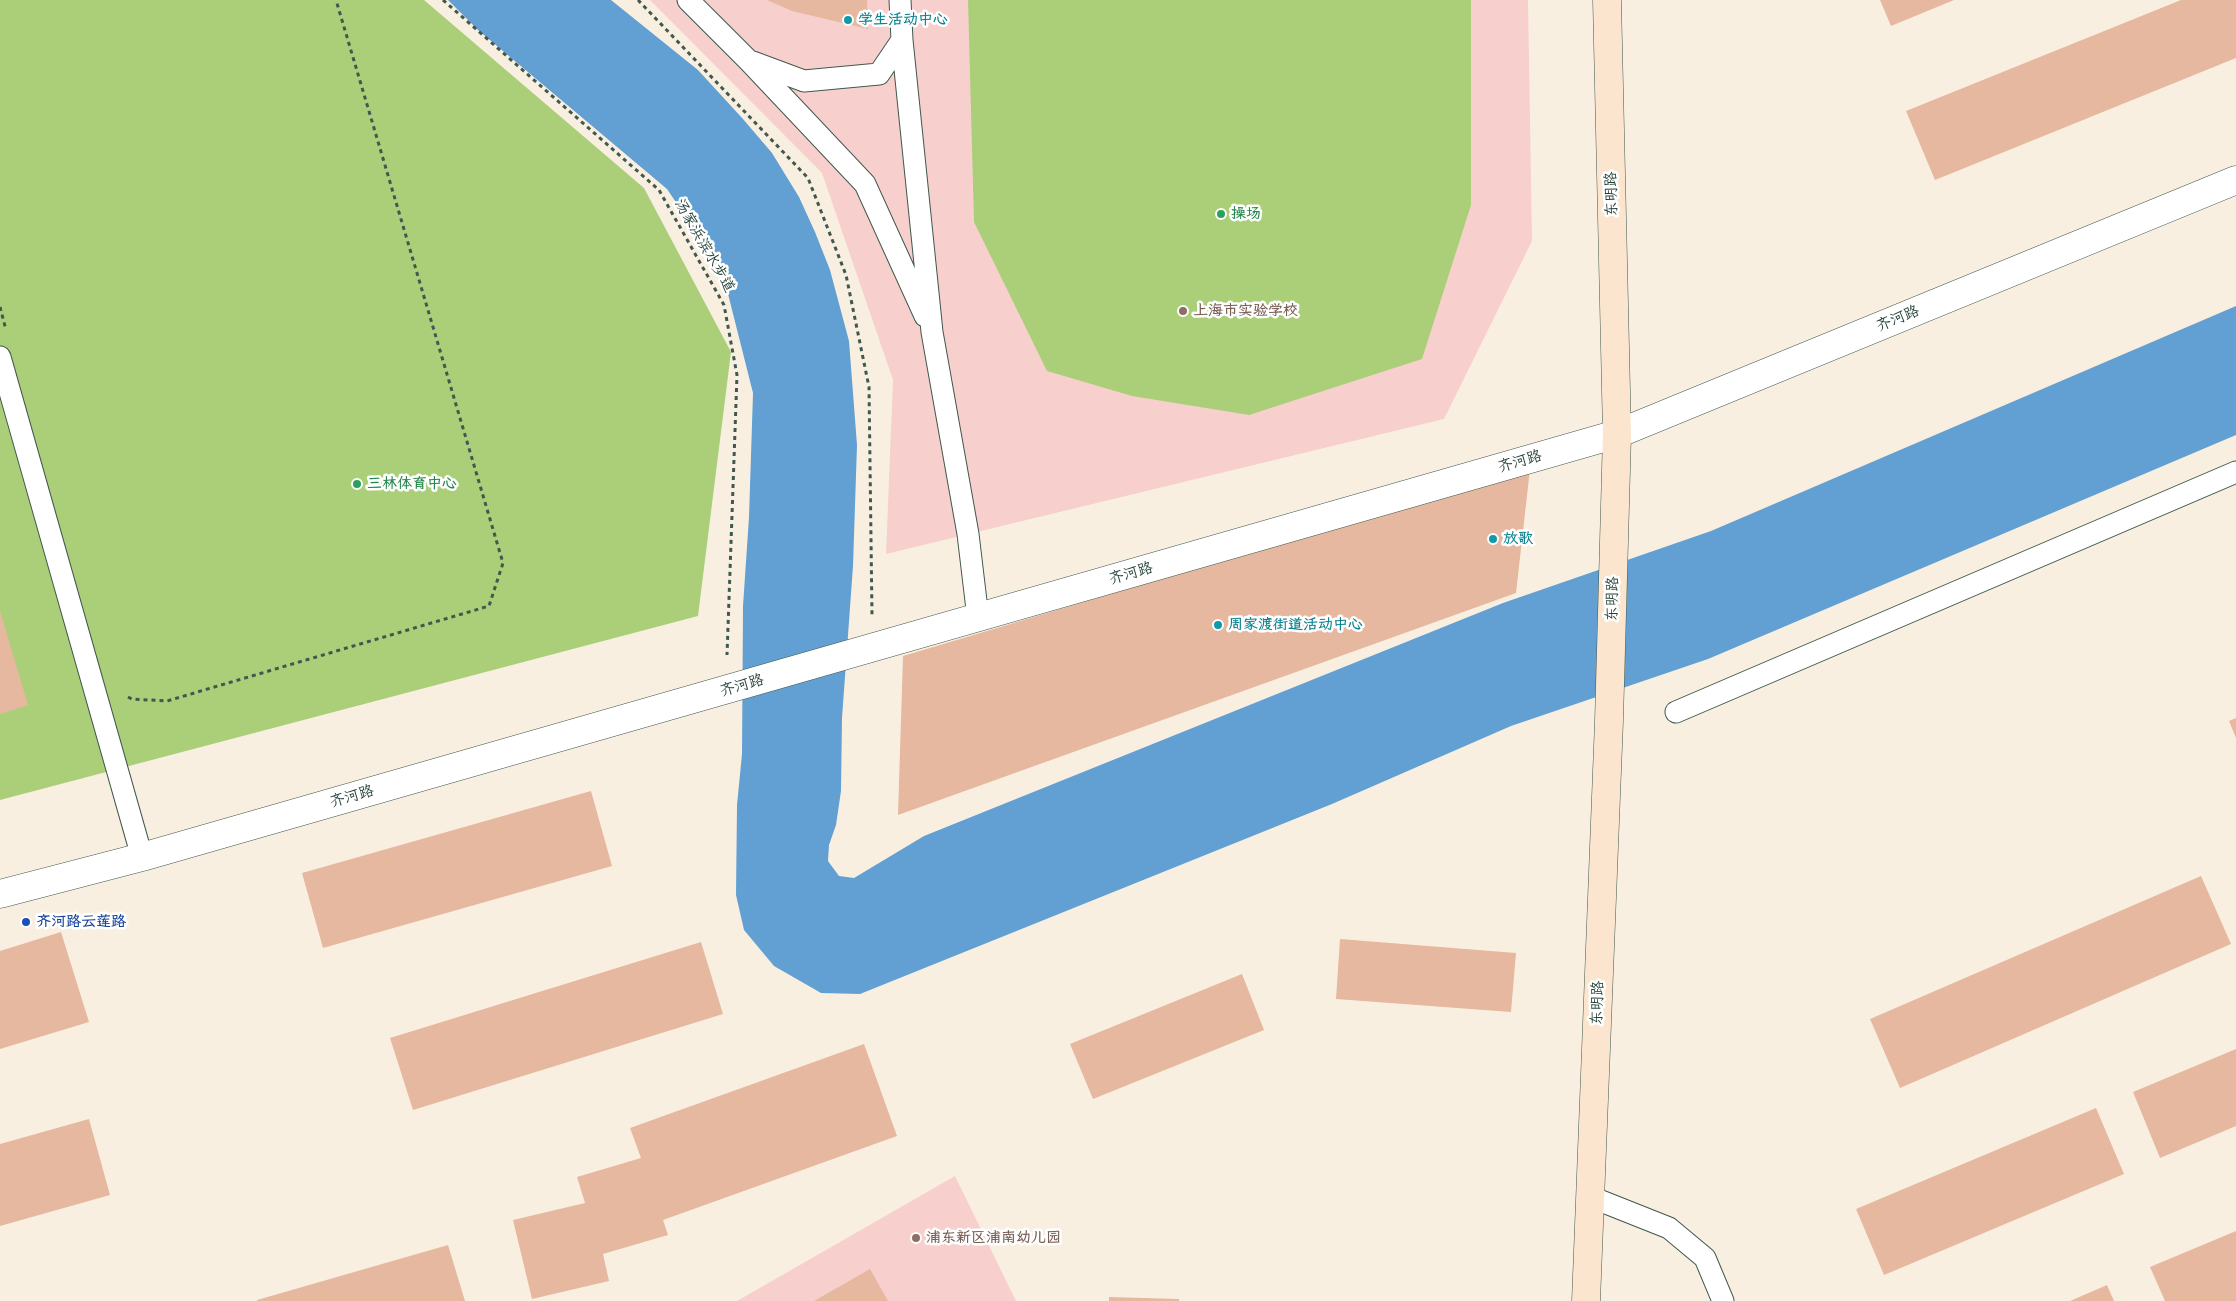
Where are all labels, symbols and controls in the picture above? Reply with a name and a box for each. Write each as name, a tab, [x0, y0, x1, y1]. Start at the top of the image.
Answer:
place label: 学生活动中心	[858, 11, 948, 29]
marker: 学生活动中心	[842, 14, 854, 26]
street label: 东明路	[1603, 171, 1621, 217]
street label: 汤家浜滨水步道	[670, 196, 738, 296]
place label: 操场	[1231, 205, 1261, 223]
marker: 操场	[1215, 208, 1227, 220]
place label: 上海市实验学校	[1193, 302, 1298, 320]
street label: 齐河路	[1874, 302, 1922, 336]
marker: 上海市实验学校	[1177, 305, 1189, 317]
street label: 齐河路	[1496, 447, 1544, 477]
place label: 三林体育中心	[367, 475, 457, 493]
marker: 三林体育中心	[351, 478, 363, 490]
place label: 放歌	[1503, 530, 1533, 548]
marker: 放歌	[1487, 533, 1499, 545]
street label: 齐河路	[1107, 559, 1155, 589]
street label: 东明路	[1604, 576, 1622, 622]
place label: 周家渡街道活动中心	[1228, 616, 1363, 634]
marker: 周家渡街道活动中心	[1212, 619, 1224, 631]
street label: 齐河路	[718, 671, 766, 701]
street label: 齐河路	[328, 782, 376, 812]
place label: 齐河路云莲路	[36, 913, 126, 931]
marker: 齐河路云莲路	[20, 916, 32, 928]
street label: 东明路	[1588, 980, 1608, 1026]
place label: 浦东新区浦南幼儿园	[926, 1229, 1061, 1247]
marker: 浦东新区浦南幼儿园	[910, 1232, 922, 1244]

